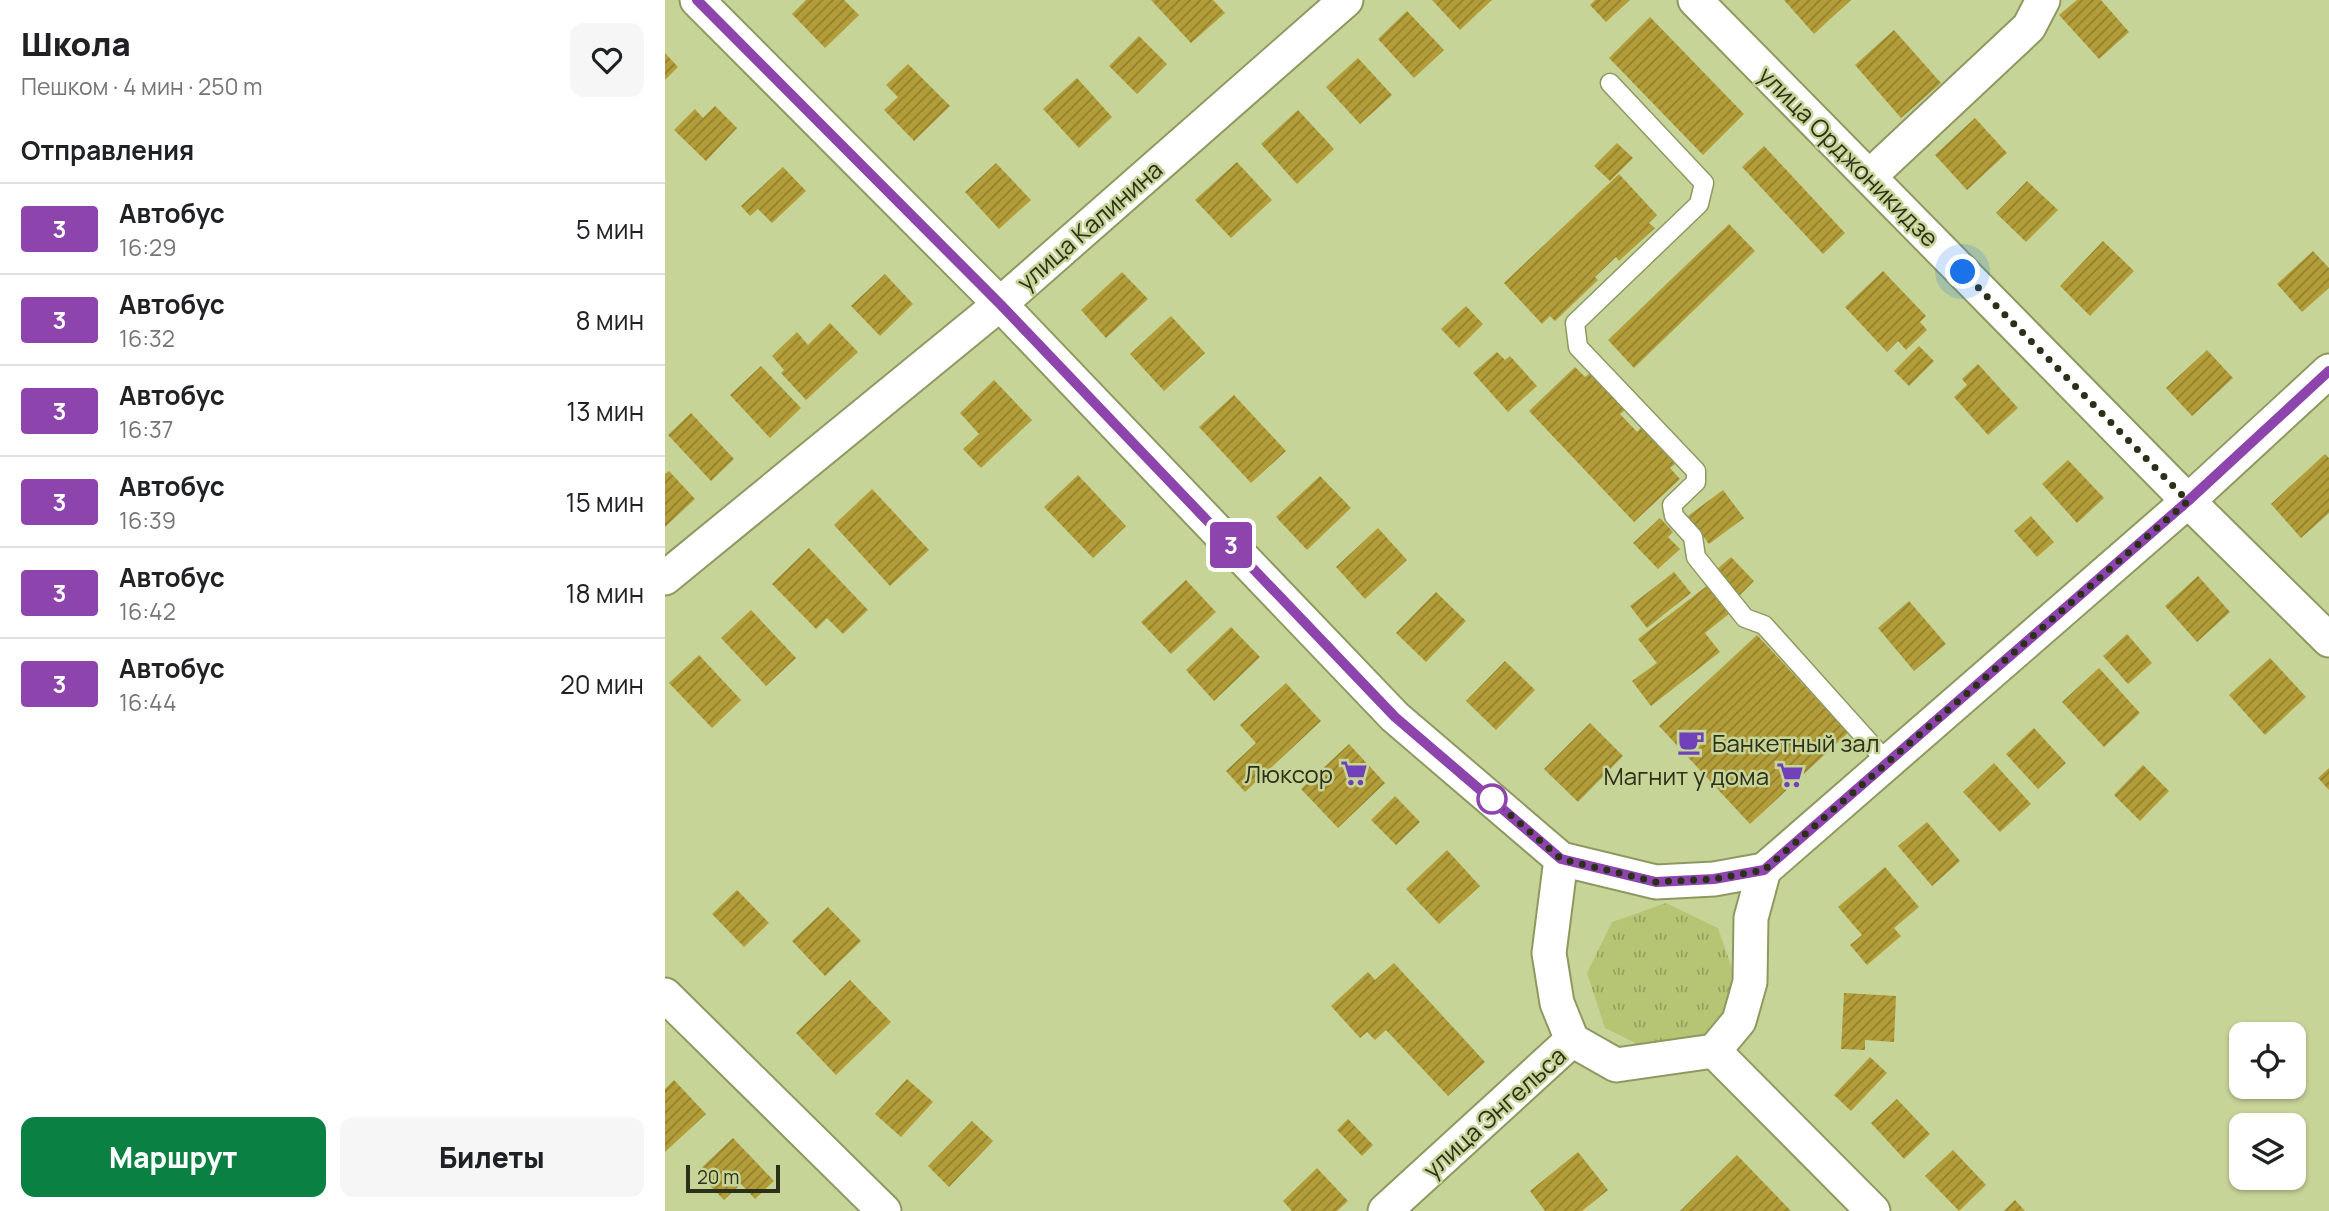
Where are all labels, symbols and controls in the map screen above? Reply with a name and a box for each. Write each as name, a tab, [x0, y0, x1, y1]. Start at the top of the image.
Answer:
text: Школа	[21, 21, 131, 66]
button: heart	[570, 23, 644, 97]
street label: улица Орджоникидзе	[1751, 58, 1947, 254]
text: Пешком · 4 мин · 250 m	[21, 70, 263, 102]
text: Отправления	[21, 132, 194, 168]
street label: улица Калинина	[1009, 153, 1169, 297]
text: Автобус	[119, 195, 225, 231]
text: 5 мин	[576, 211, 644, 247]
text: 3	[53, 212, 66, 245]
text: 16:29	[119, 231, 177, 263]
your location	[1945, 254, 1980, 289]
text: Автобус	[119, 286, 225, 322]
text: 8 мин	[576, 302, 644, 338]
text: 3	[53, 303, 66, 336]
text: 16:32	[119, 322, 175, 354]
text: Автобус	[119, 377, 225, 413]
text: 13 мин	[566, 393, 644, 429]
text: 3	[53, 394, 66, 427]
text: 16:37	[119, 413, 173, 445]
text: Автобус	[119, 468, 225, 504]
text: 15 мин	[566, 484, 644, 520]
text: 3	[53, 485, 66, 518]
text: 16:39	[119, 504, 176, 536]
line badge: 3	[1208, 522, 1254, 568]
text: 3	[1224, 528, 1238, 561]
text: Автобус	[119, 559, 225, 595]
text: 18 мин	[565, 575, 644, 611]
text: 3	[53, 576, 66, 609]
text: 16:42	[119, 595, 176, 627]
text: Автобус	[119, 650, 225, 686]
text: 20 мин	[560, 666, 644, 702]
text: 3	[53, 667, 66, 700]
text: 16:44	[119, 686, 176, 718]
place label: Банкетный зал	[1712, 726, 1879, 759]
cafe icon: Банкетный зал	[1676, 727, 1706, 757]
place label: Люксор	[1244, 757, 1333, 790]
supermarket icon: Люксор	[1339, 758, 1369, 788]
place label: Магнит у дома	[1604, 759, 1769, 792]
supermarket icon: Магнит у дома	[1775, 760, 1805, 790]
unlabelled marker	[1477, 784, 1507, 814]
map controls	[2229, 1022, 2306, 1190]
button: locate	[2229, 1022, 2306, 1099]
street label: улица Энгельса	[1415, 1039, 1573, 1185]
button: layers	[2229, 1113, 2306, 1190]
button: Маршрут	[21, 1117, 326, 1197]
button: Билеты	[340, 1117, 644, 1197]
scale bar	[686, 1162, 781, 1194]
text: 20 m	[697, 1164, 739, 1190]

